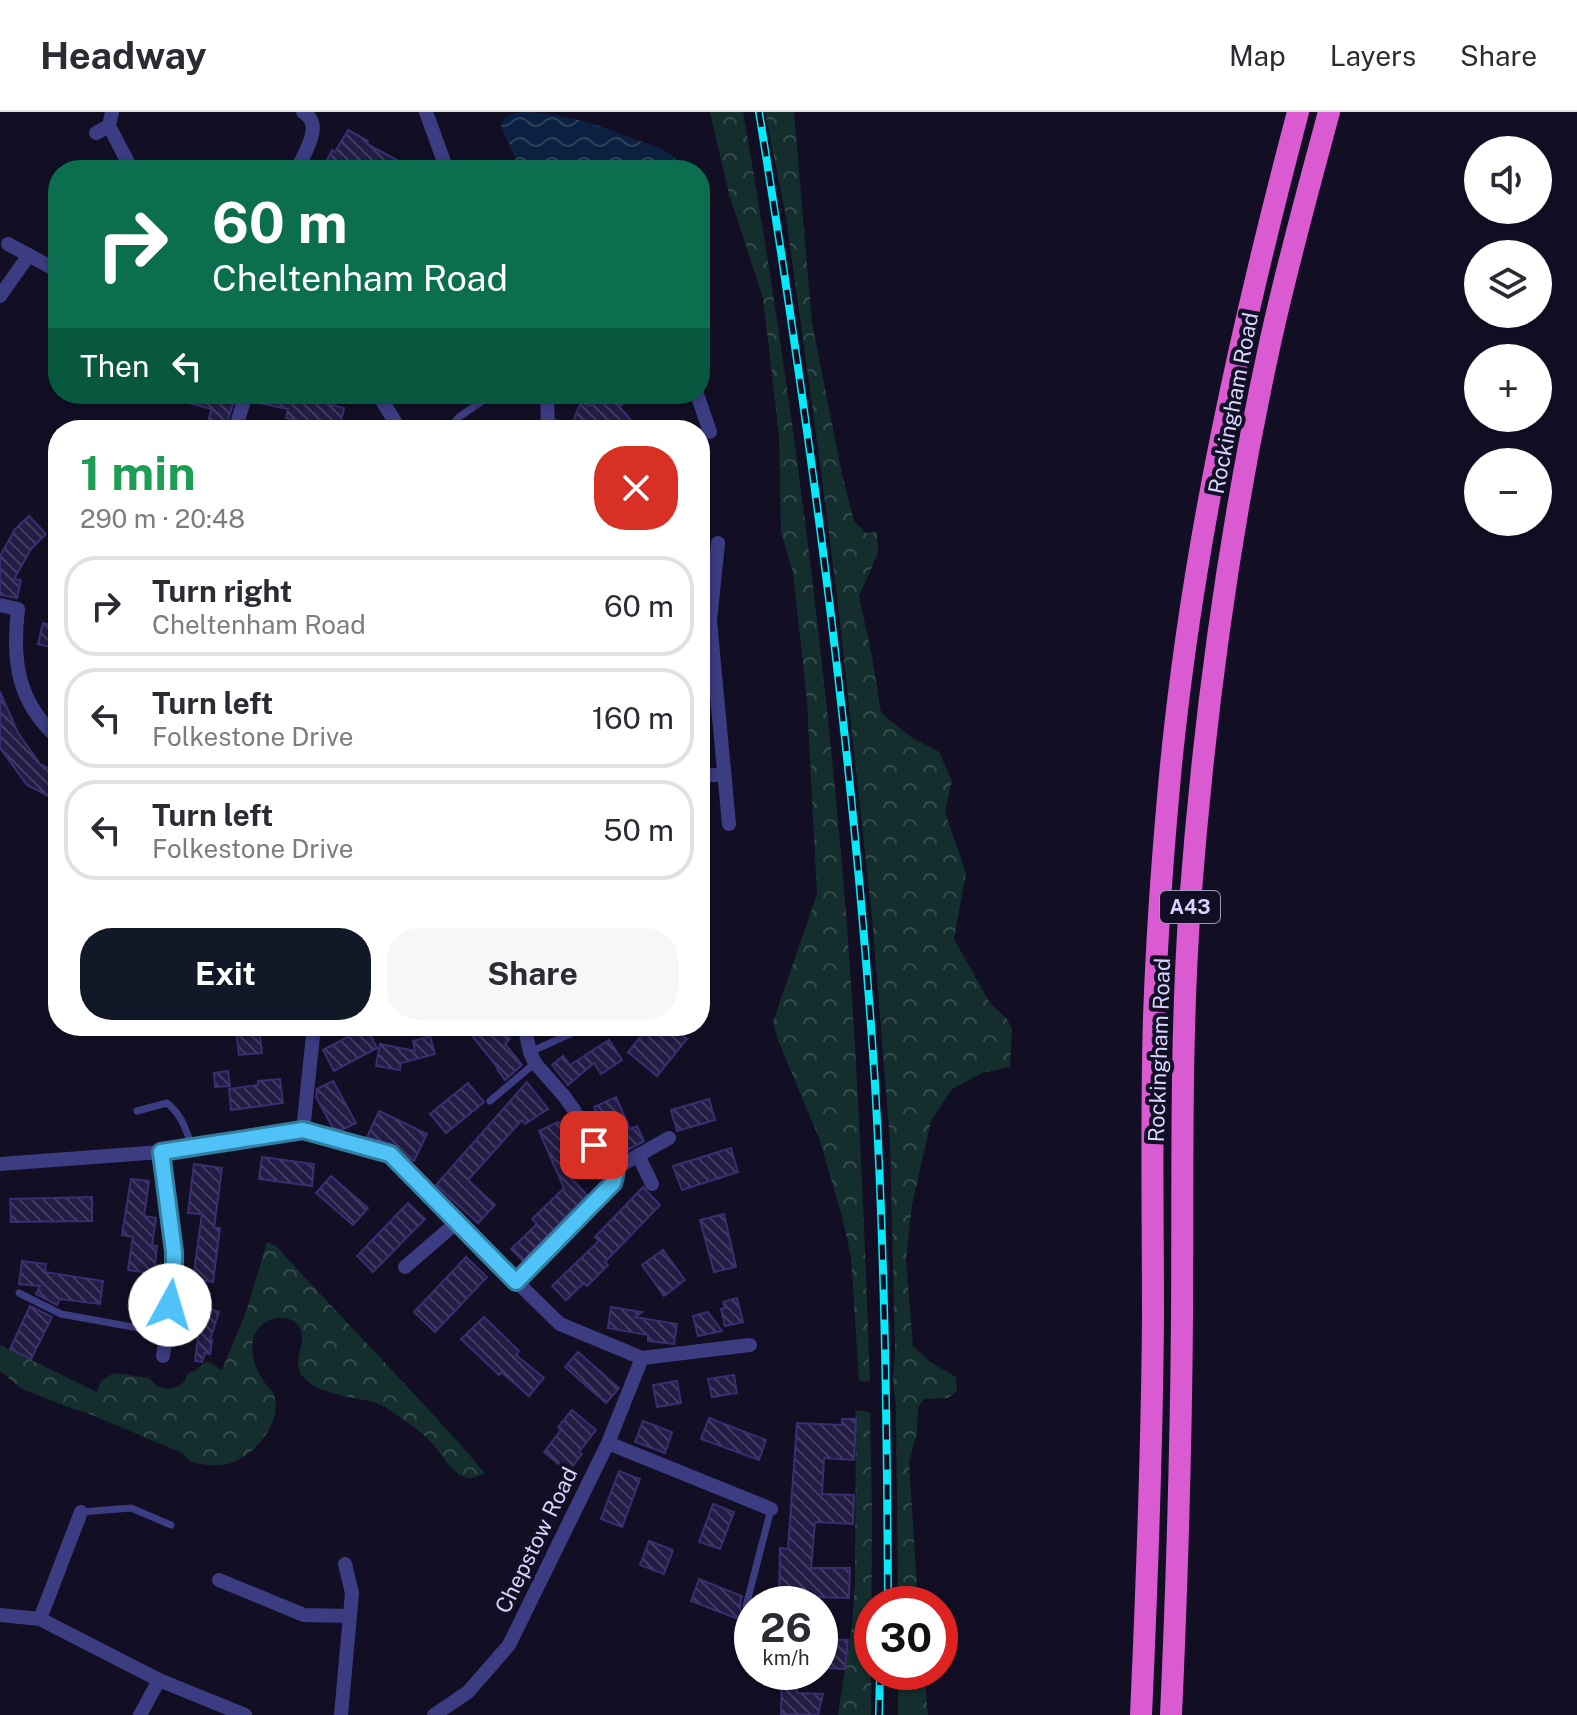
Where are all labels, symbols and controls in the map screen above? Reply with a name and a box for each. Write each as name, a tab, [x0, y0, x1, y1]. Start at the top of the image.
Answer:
text: Headway	[40, 33, 207, 78]
text: Map	[1229, 39, 1286, 72]
text: Layers	[1330, 39, 1416, 72]
text: Share	[1460, 39, 1537, 72]
map controls	[1464, 136, 1552, 536]
button: sound	[1464, 136, 1552, 224]
text: 60 m	[212, 190, 348, 256]
icon: right	[80, 192, 184, 296]
button: layers	[1464, 240, 1552, 328]
text: Cheltenham Road	[212, 257, 508, 299]
street label: Rockingham Road	[1203, 310, 1263, 496]
icon: left	[165, 344, 209, 388]
button: +	[1464, 344, 1552, 432]
text: Then	[80, 348, 149, 384]
text: 1 min	[80, 444, 196, 501]
button: close	[594, 446, 678, 530]
button: −	[1464, 448, 1552, 536]
text: 290 m · 20:48	[80, 503, 245, 534]
text: Turn right	[152, 573, 292, 609]
icon: right	[84, 584, 128, 628]
text: 60 m	[604, 588, 674, 624]
text: Cheltenham Road	[152, 609, 366, 640]
text: Turn left	[152, 685, 273, 721]
icon: left	[84, 696, 128, 740]
text: 160 m	[592, 700, 674, 736]
text: Folkestone Drive	[152, 721, 354, 752]
text: Turn left	[152, 797, 273, 833]
icon: left	[84, 808, 128, 852]
text: 50 m	[603, 812, 674, 848]
text: Folkestone Drive	[152, 833, 354, 864]
road number: A43	[1160, 891, 1220, 923]
button: Exit	[80, 928, 371, 1020]
button: Share	[387, 928, 678, 1020]
street label: Rockingham Road	[1143, 957, 1175, 1143]
pin	[560, 1111, 628, 1179]
icon: arrive	[572, 1123, 616, 1167]
position arrow	[128, 1263, 212, 1347]
street label: Chepstow Road	[489, 1463, 583, 1617]
speed limit sign: 30	[854, 1586, 958, 1690]
text: 26	[760, 1604, 812, 1651]
text: km/h	[762, 1646, 810, 1670]

